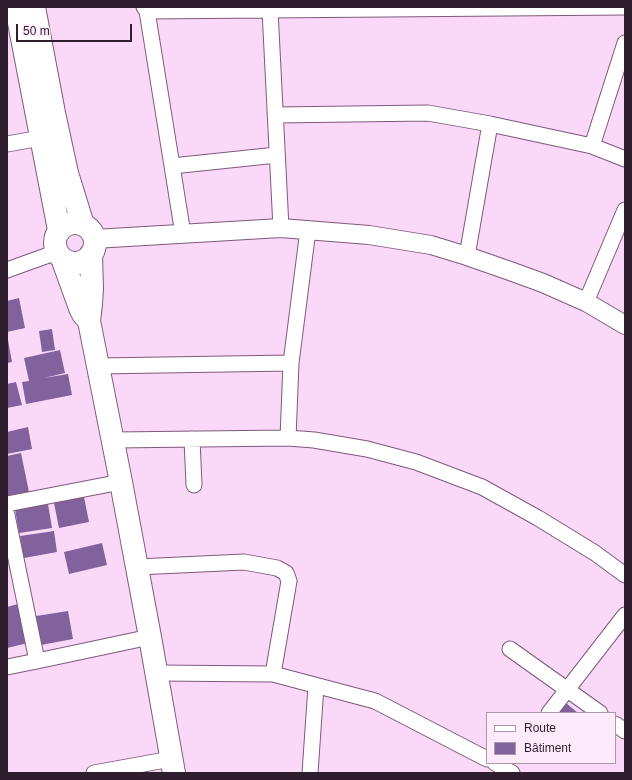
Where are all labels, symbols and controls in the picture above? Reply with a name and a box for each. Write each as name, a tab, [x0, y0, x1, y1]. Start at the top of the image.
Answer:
scale bar	[18, 16, 134, 42]
text: 50 m	[23, 24, 50, 38]
legend	[486, 712, 616, 764]
text: Route	[524, 721, 556, 735]
text: Bâtiment	[524, 741, 571, 755]

